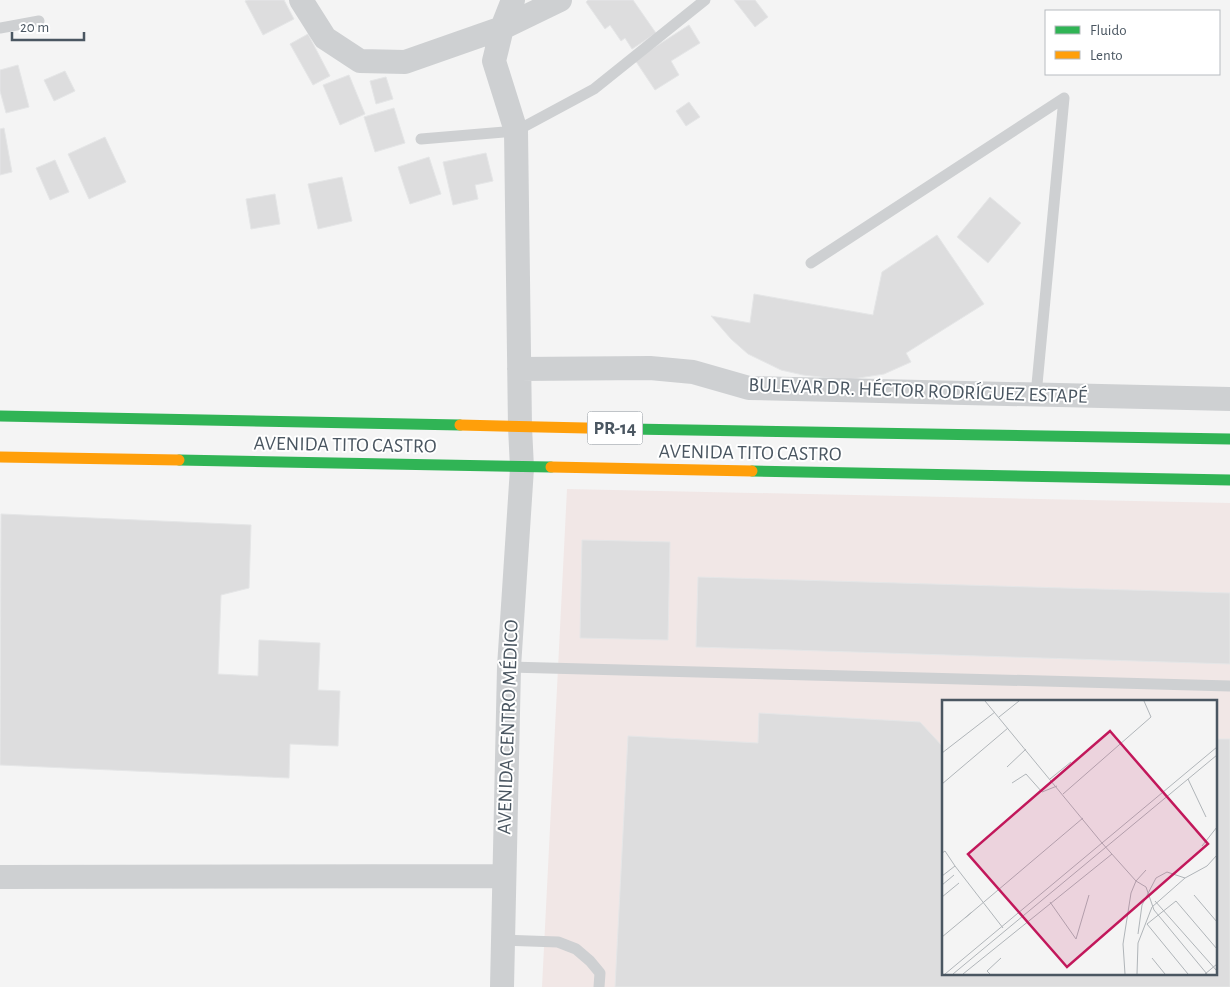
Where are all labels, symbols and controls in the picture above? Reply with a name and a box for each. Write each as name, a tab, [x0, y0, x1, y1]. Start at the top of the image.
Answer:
scale bar	[12, 10, 85, 42]
legend	[1045, 10, 1220, 75]
text: 20 m	[20, 20, 49, 35]
text: Fluido	[1090, 23, 1127, 38]
text: Lento	[1090, 48, 1123, 63]
street label: BULEVAR DR. HÉCTOR RODRÍGUEZ ESTAPÉ	[748, 374, 1088, 407]
road number: PR-14	[588, 412, 642, 444]
street label: AVENIDA TITO CASTRO	[253, 433, 437, 457]
street label: AVENIDA TITO CASTRO	[658, 441, 842, 465]
street label: AVENIDA CENTRO MÉDICO	[493, 619, 522, 835]
inset map	[942, 700, 1218, 974]

